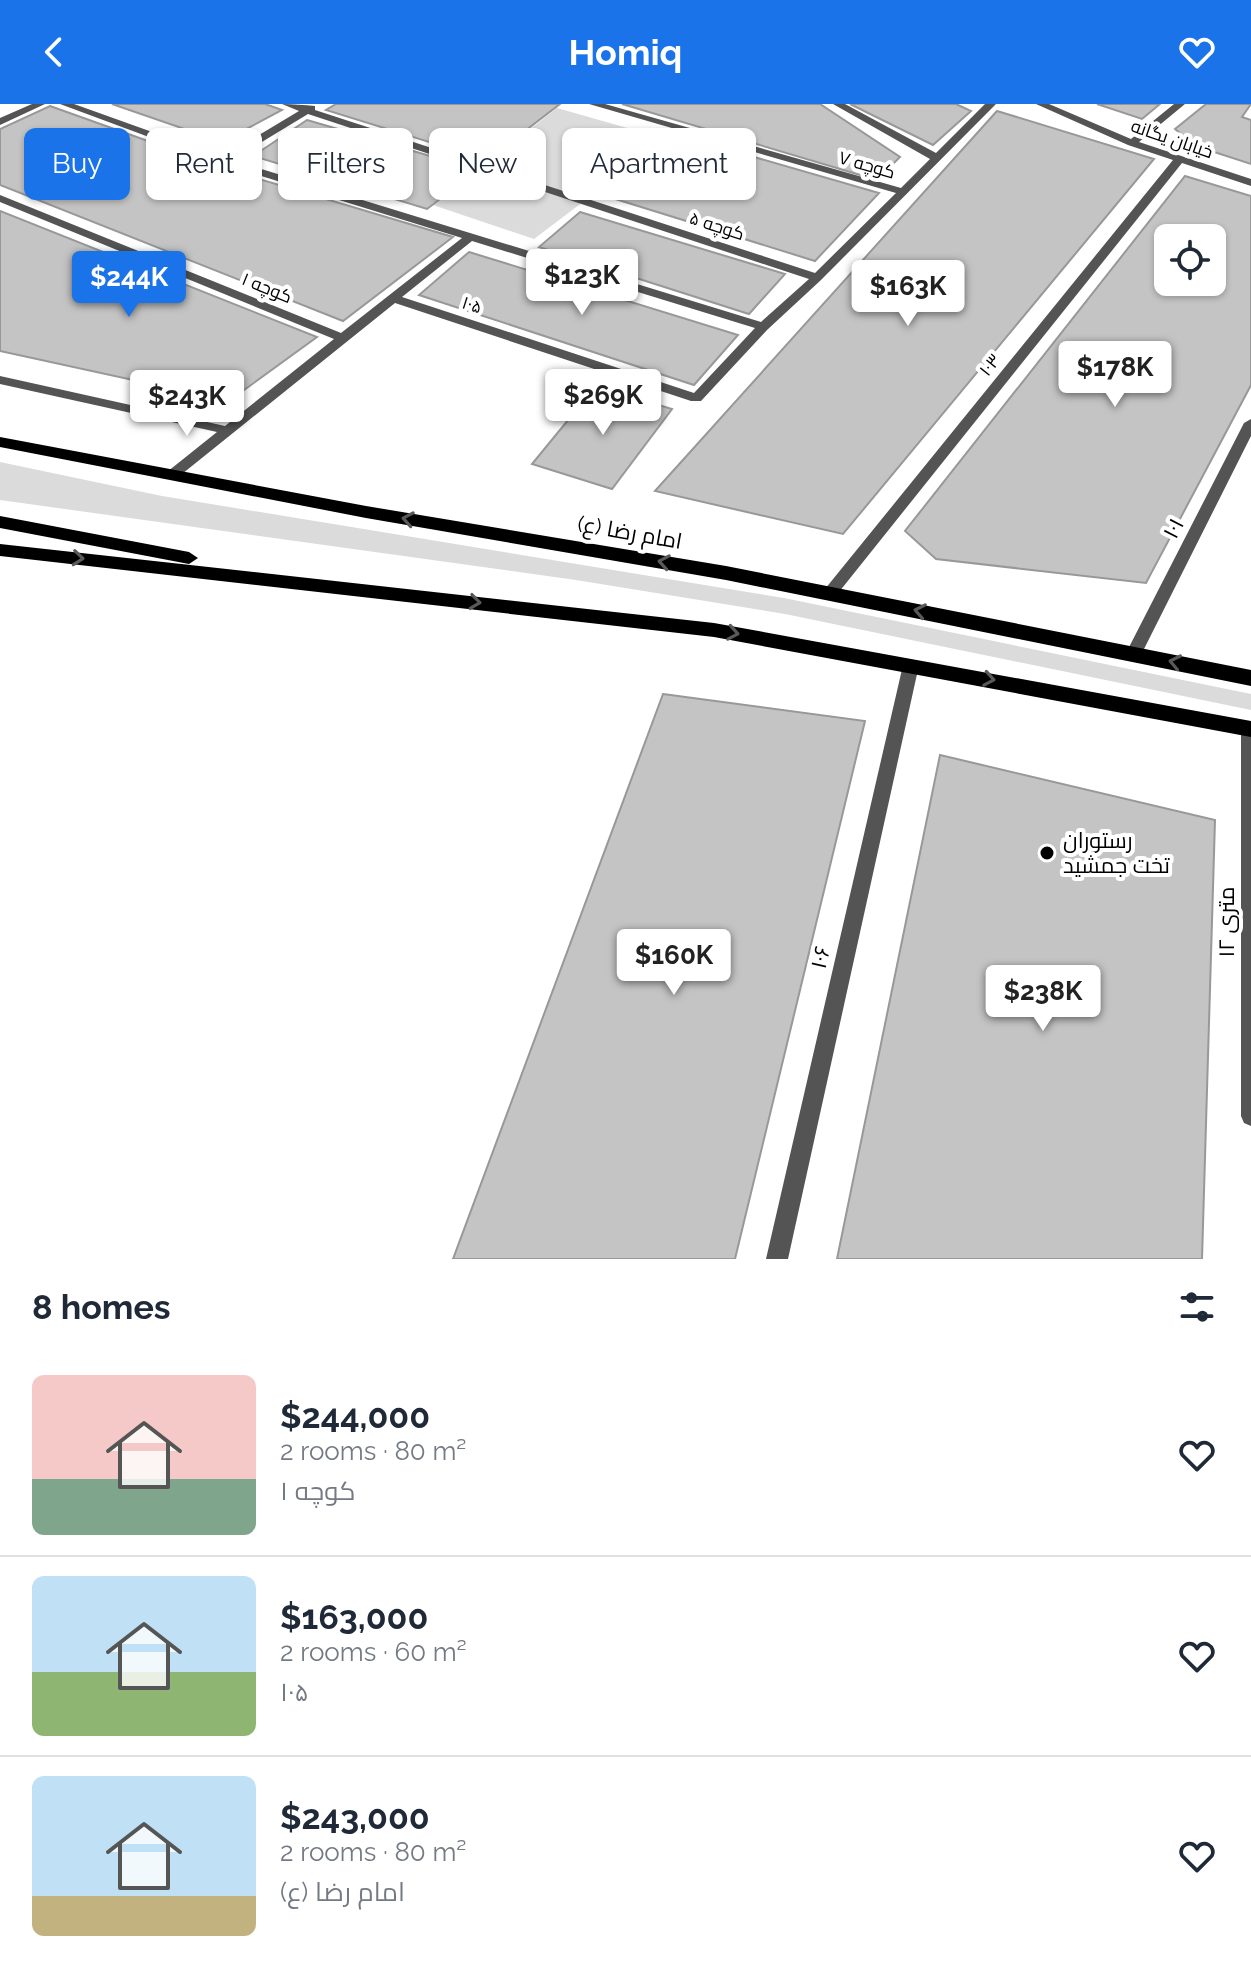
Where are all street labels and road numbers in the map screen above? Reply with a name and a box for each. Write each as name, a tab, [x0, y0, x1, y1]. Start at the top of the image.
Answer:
street label: خیابان یگانه	[1128, 115, 1216, 163]
street label: کوچه ۷	[836, 146, 898, 185]
street label: کوچه ۵	[686, 207, 747, 246]
street label: کوچه ۱	[238, 268, 295, 309]
street label: ۱۰۵	[459, 291, 485, 318]
street label: ۱۰۳	[974, 349, 1005, 380]
street label: امام رضا (ع)	[575, 510, 684, 557]
street label: ۱۰۱	[1157, 514, 1189, 542]
street label: ۱۲ متری	[1213, 887, 1239, 957]
street label: ۱۰۶	[805, 943, 835, 971]

